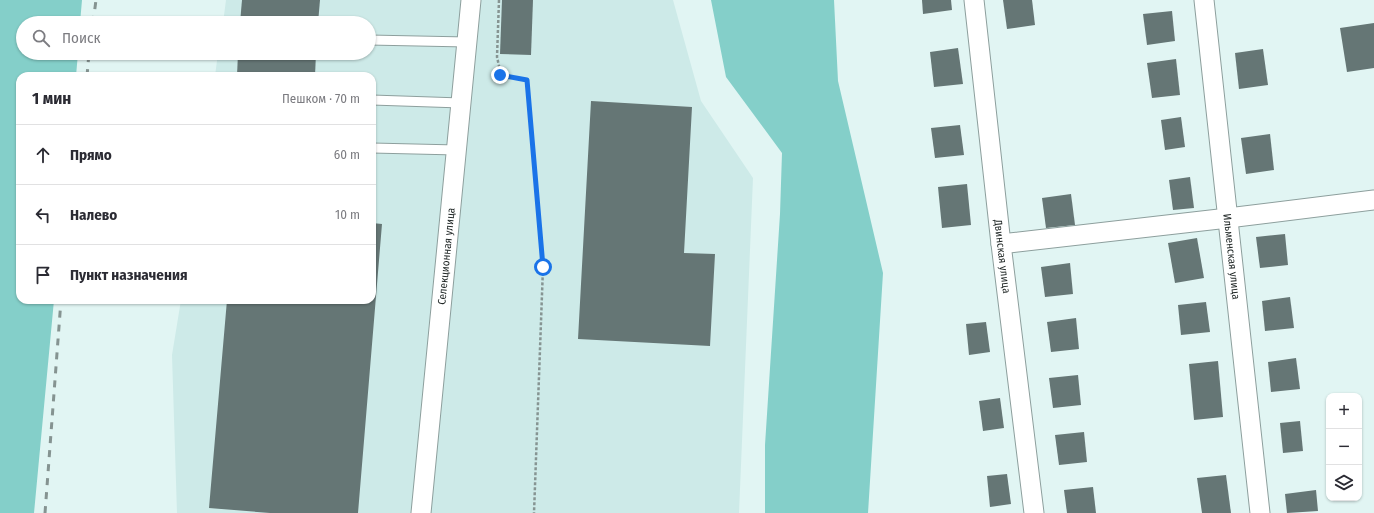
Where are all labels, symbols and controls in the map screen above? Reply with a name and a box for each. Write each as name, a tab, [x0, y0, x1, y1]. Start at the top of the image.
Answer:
search box	[16, 16, 376, 60]
icon: search	[30, 27, 52, 49]
text: Поиск	[62, 29, 100, 47]
route end	[491, 66, 509, 84]
text: 1 мин	[32, 88, 71, 109]
text: Пешком · 70 m	[282, 91, 360, 106]
icon: ahead	[32, 144, 54, 166]
text: Прямо	[70, 146, 112, 164]
text: 60 m	[334, 147, 360, 162]
icon: left	[32, 204, 54, 226]
text: Налево	[70, 206, 117, 224]
text: 10 m	[335, 207, 360, 222]
street label: Селекционная улица	[435, 207, 457, 305]
street label: Ильменская улица	[1221, 213, 1243, 300]
street label: Двинская улица	[992, 218, 1013, 294]
route start	[534, 258, 552, 276]
icon: arrive	[32, 264, 54, 286]
text: Пункт назначения	[70, 266, 188, 284]
map controls	[1326, 393, 1362, 501]
button: +	[1326, 393, 1362, 429]
button: −	[1326, 429, 1362, 465]
button: layers	[1326, 465, 1362, 501]

